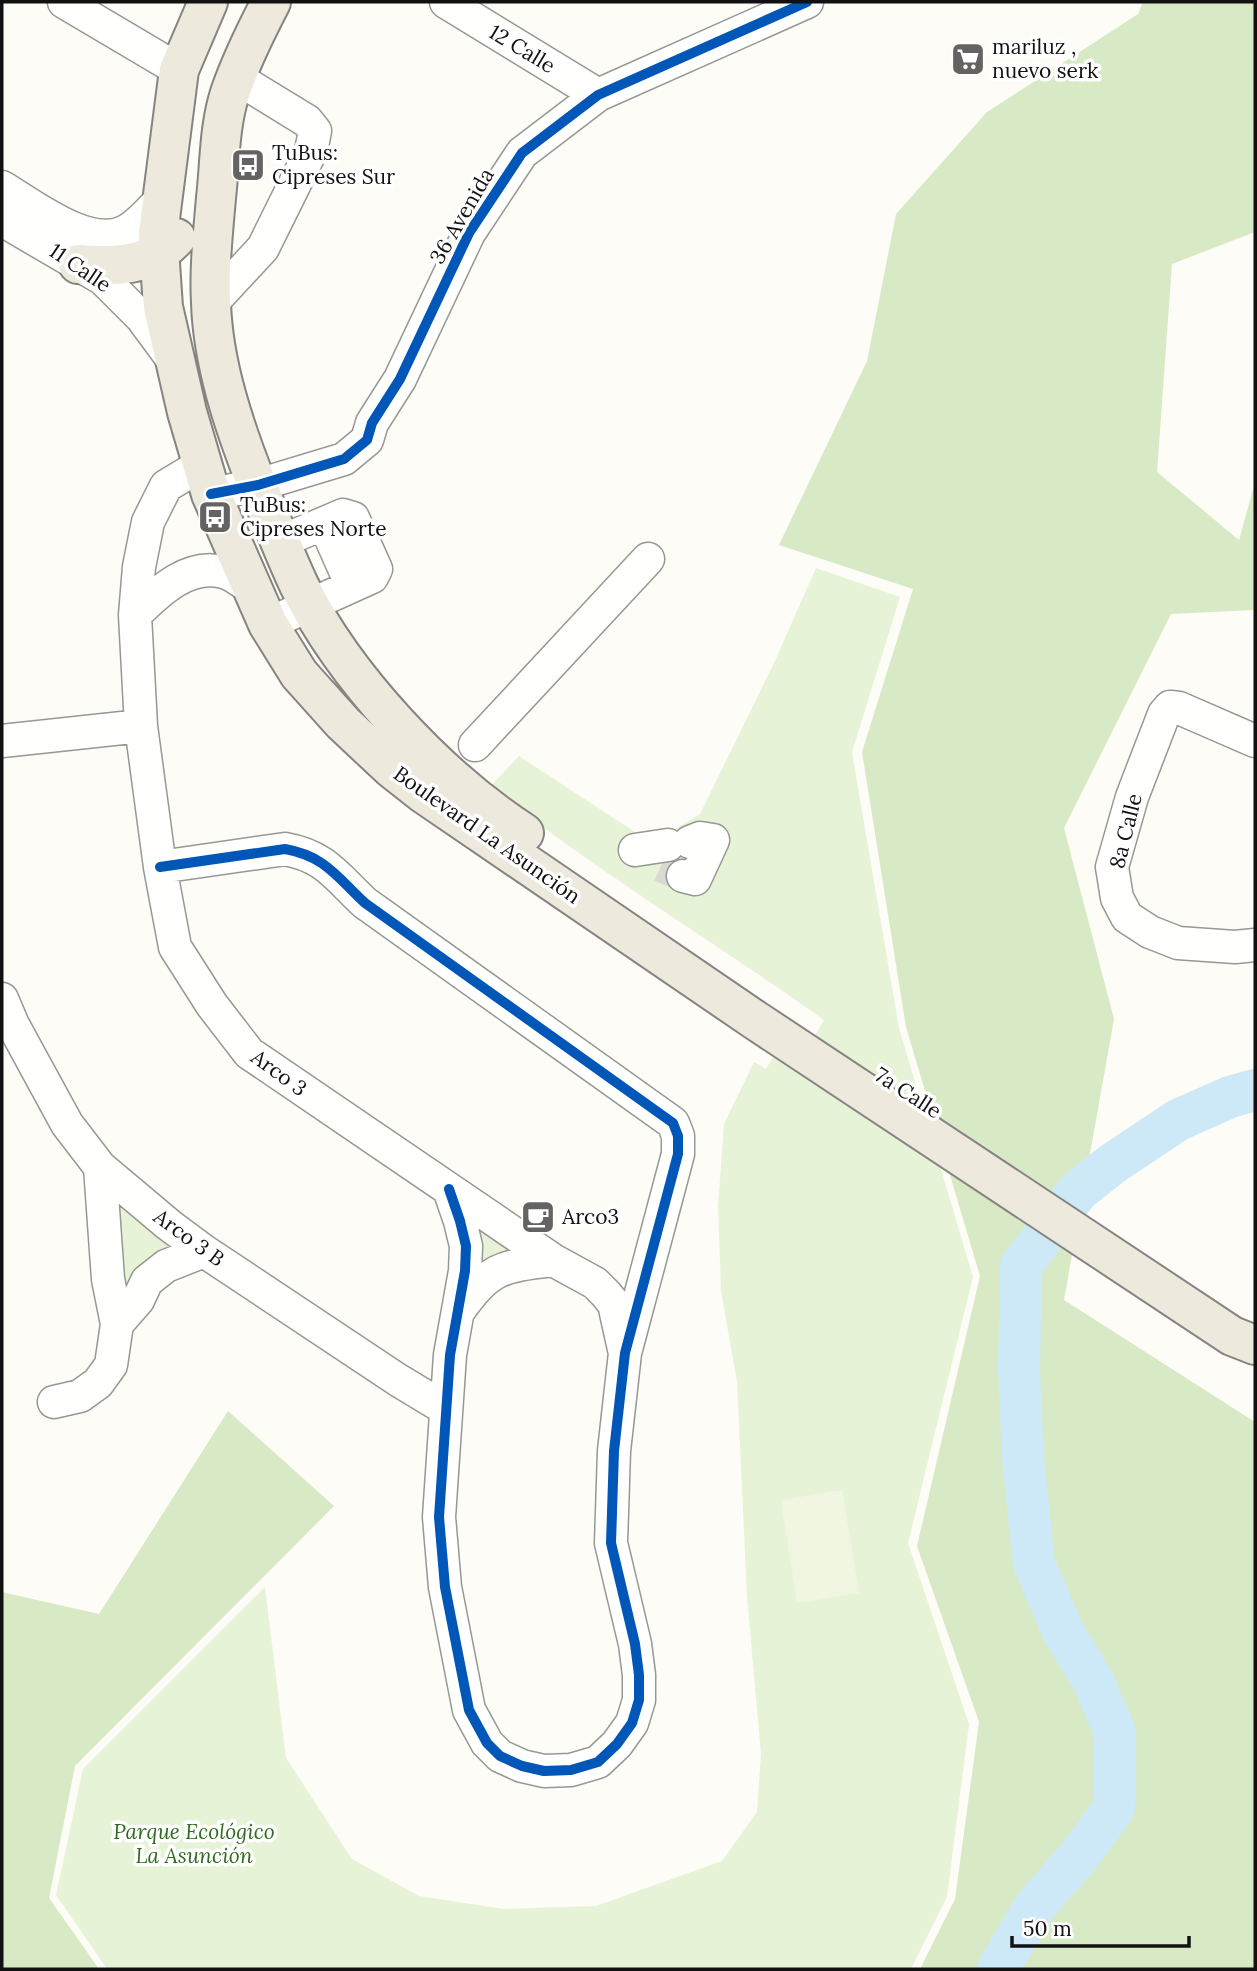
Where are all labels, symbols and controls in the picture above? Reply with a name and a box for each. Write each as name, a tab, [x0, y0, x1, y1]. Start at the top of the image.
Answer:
street label: 12 Calle	[484, 18, 560, 79]
place label: mariluz , nuevo serk	[992, 33, 1099, 84]
supermarket icon: mariluz , nuevo serk	[949, 40, 987, 78]
place label: TuBus: Cipreses Sur	[272, 139, 395, 190]
bus stop icon: TuBus: Cipreses Sur	[229, 146, 267, 184]
street label: 36 Avenida	[423, 163, 500, 268]
street label: 11 Calle	[44, 237, 116, 298]
place label: TuBus: Cipreses Norte	[240, 491, 387, 542]
bus stop icon: TuBus: Cipreses Norte	[196, 498, 234, 536]
street label: Boulevard La Asunción	[388, 760, 586, 910]
street label: 8a Calle	[1103, 791, 1148, 871]
street label: Arco 3	[245, 1043, 313, 1102]
street label: 7a Calle	[870, 1061, 947, 1124]
cafe icon: Arco3	[519, 1198, 557, 1236]
street label: Arco 3 B	[148, 1202, 230, 1272]
place label: Arco3	[561, 1203, 619, 1230]
park label: Parque Ecológico La Asunción	[113, 1818, 275, 1869]
scale bar	[1012, 1904, 1189, 1948]
text: 50 m	[1023, 1915, 1072, 1942]

